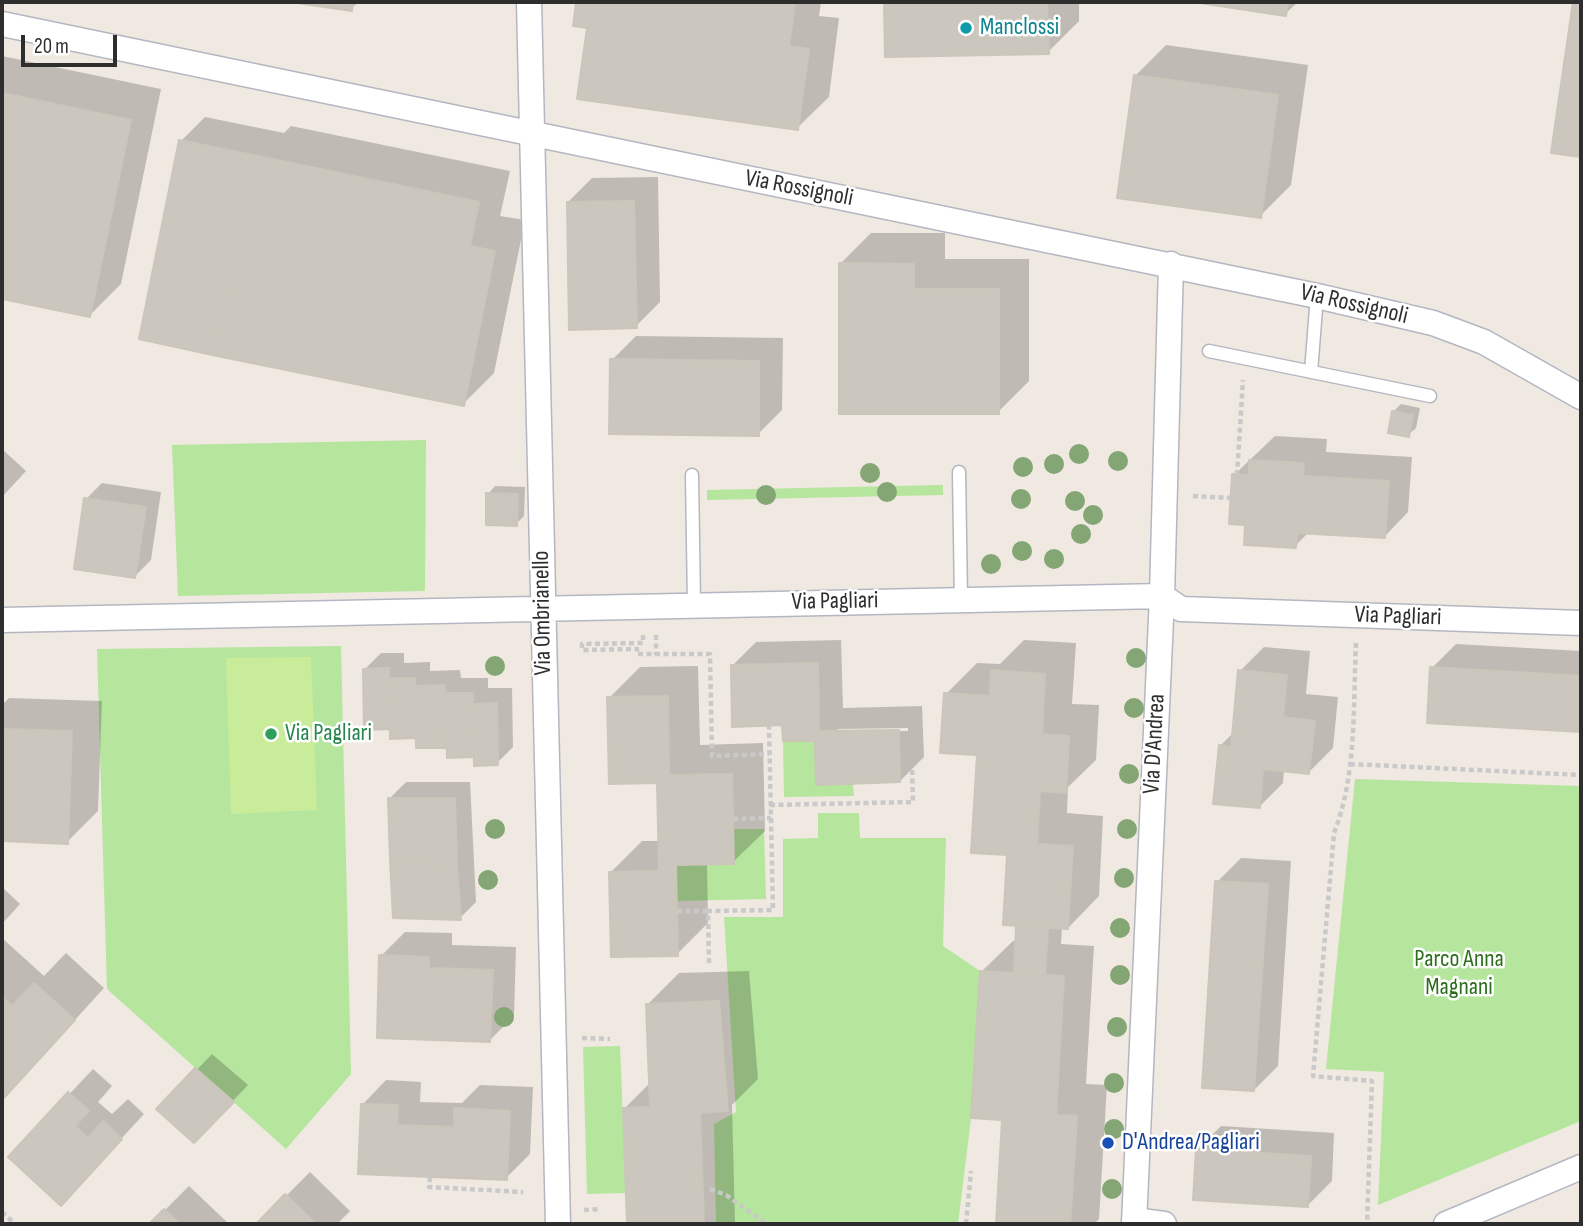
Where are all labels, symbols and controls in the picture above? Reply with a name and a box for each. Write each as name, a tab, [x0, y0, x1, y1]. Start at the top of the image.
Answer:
place label: Manclossi	[980, 14, 1059, 42]
marker: Manclossi	[958, 20, 974, 36]
scale bar	[24, 21, 121, 65]
text: 20 m	[34, 34, 69, 59]
street label: Via Rossignoli	[742, 164, 856, 214]
street label: Via Rossignoli	[1297, 279, 1411, 331]
street label: Via Ombrianello	[528, 550, 558, 676]
street label: Via Pagliari	[791, 587, 879, 617]
street label: Via Pagliari	[1354, 601, 1442, 633]
street label: Via D'Andrea	[1138, 693, 1172, 795]
place label: Via Pagliari	[285, 720, 372, 748]
marker: Via Pagliari	[263, 726, 279, 742]
park label: Parco Anna Magnani	[1414, 946, 1504, 1002]
place label: D'Andrea/Pagliari	[1122, 1129, 1260, 1157]
marker: D'Andrea/Pagliari	[1100, 1135, 1116, 1151]

